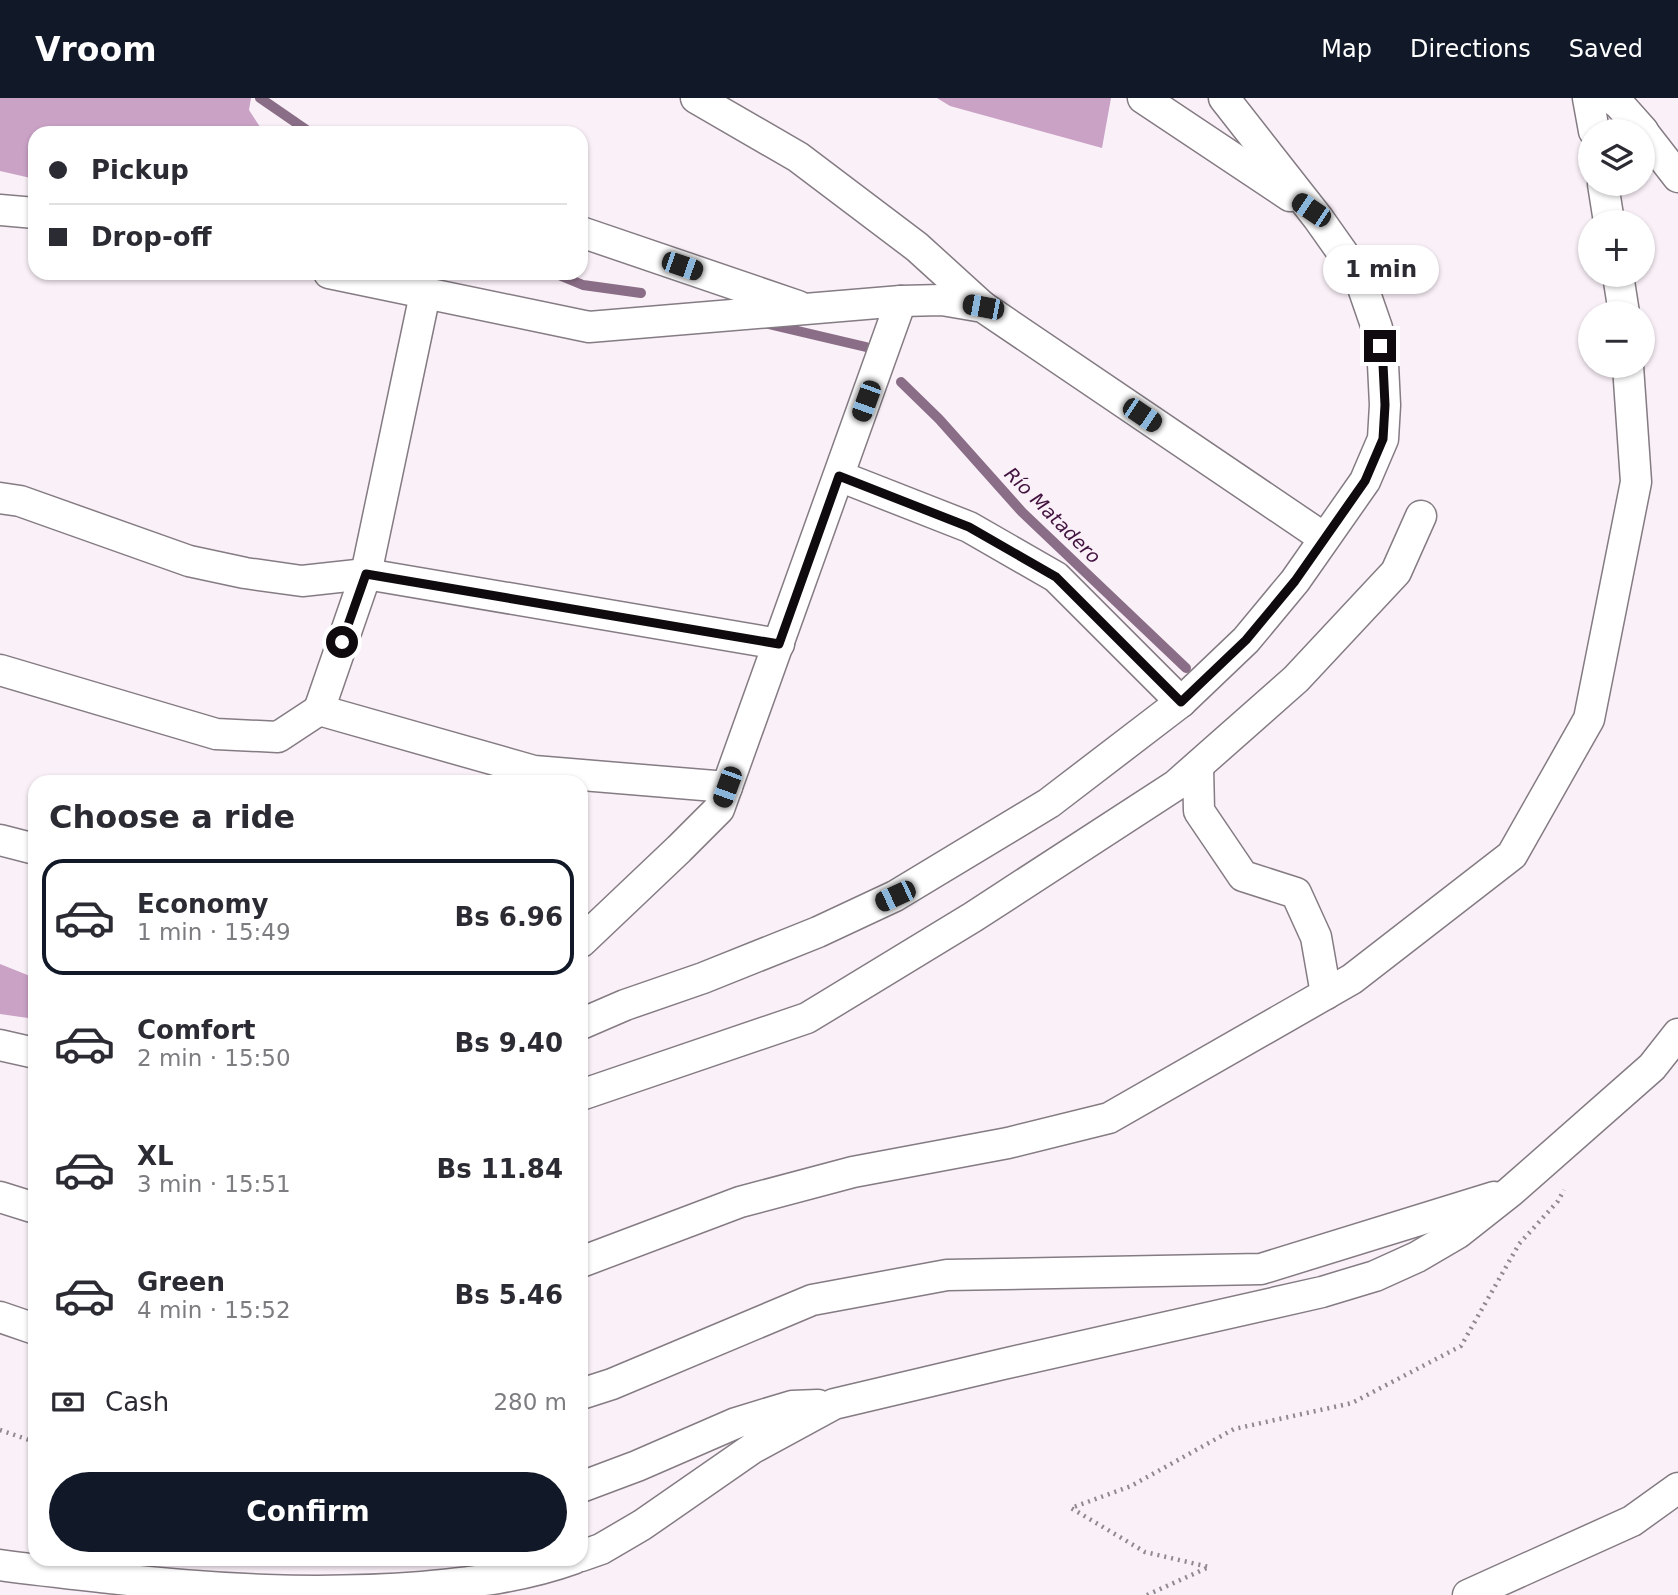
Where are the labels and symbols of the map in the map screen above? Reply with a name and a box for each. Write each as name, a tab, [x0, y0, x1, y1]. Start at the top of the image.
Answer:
car	[1288, 190, 1335, 230]
callout: 1 min	[1322, 244, 1438, 294]
car	[659, 249, 706, 283]
car	[961, 293, 1006, 321]
route end	[1364, 330, 1396, 362]
car	[849, 378, 884, 424]
car	[1119, 395, 1166, 435]
water label: Río Matadero	[1001, 463, 1105, 567]
route start	[326, 626, 358, 658]
car	[710, 764, 745, 810]
car	[872, 878, 919, 914]

